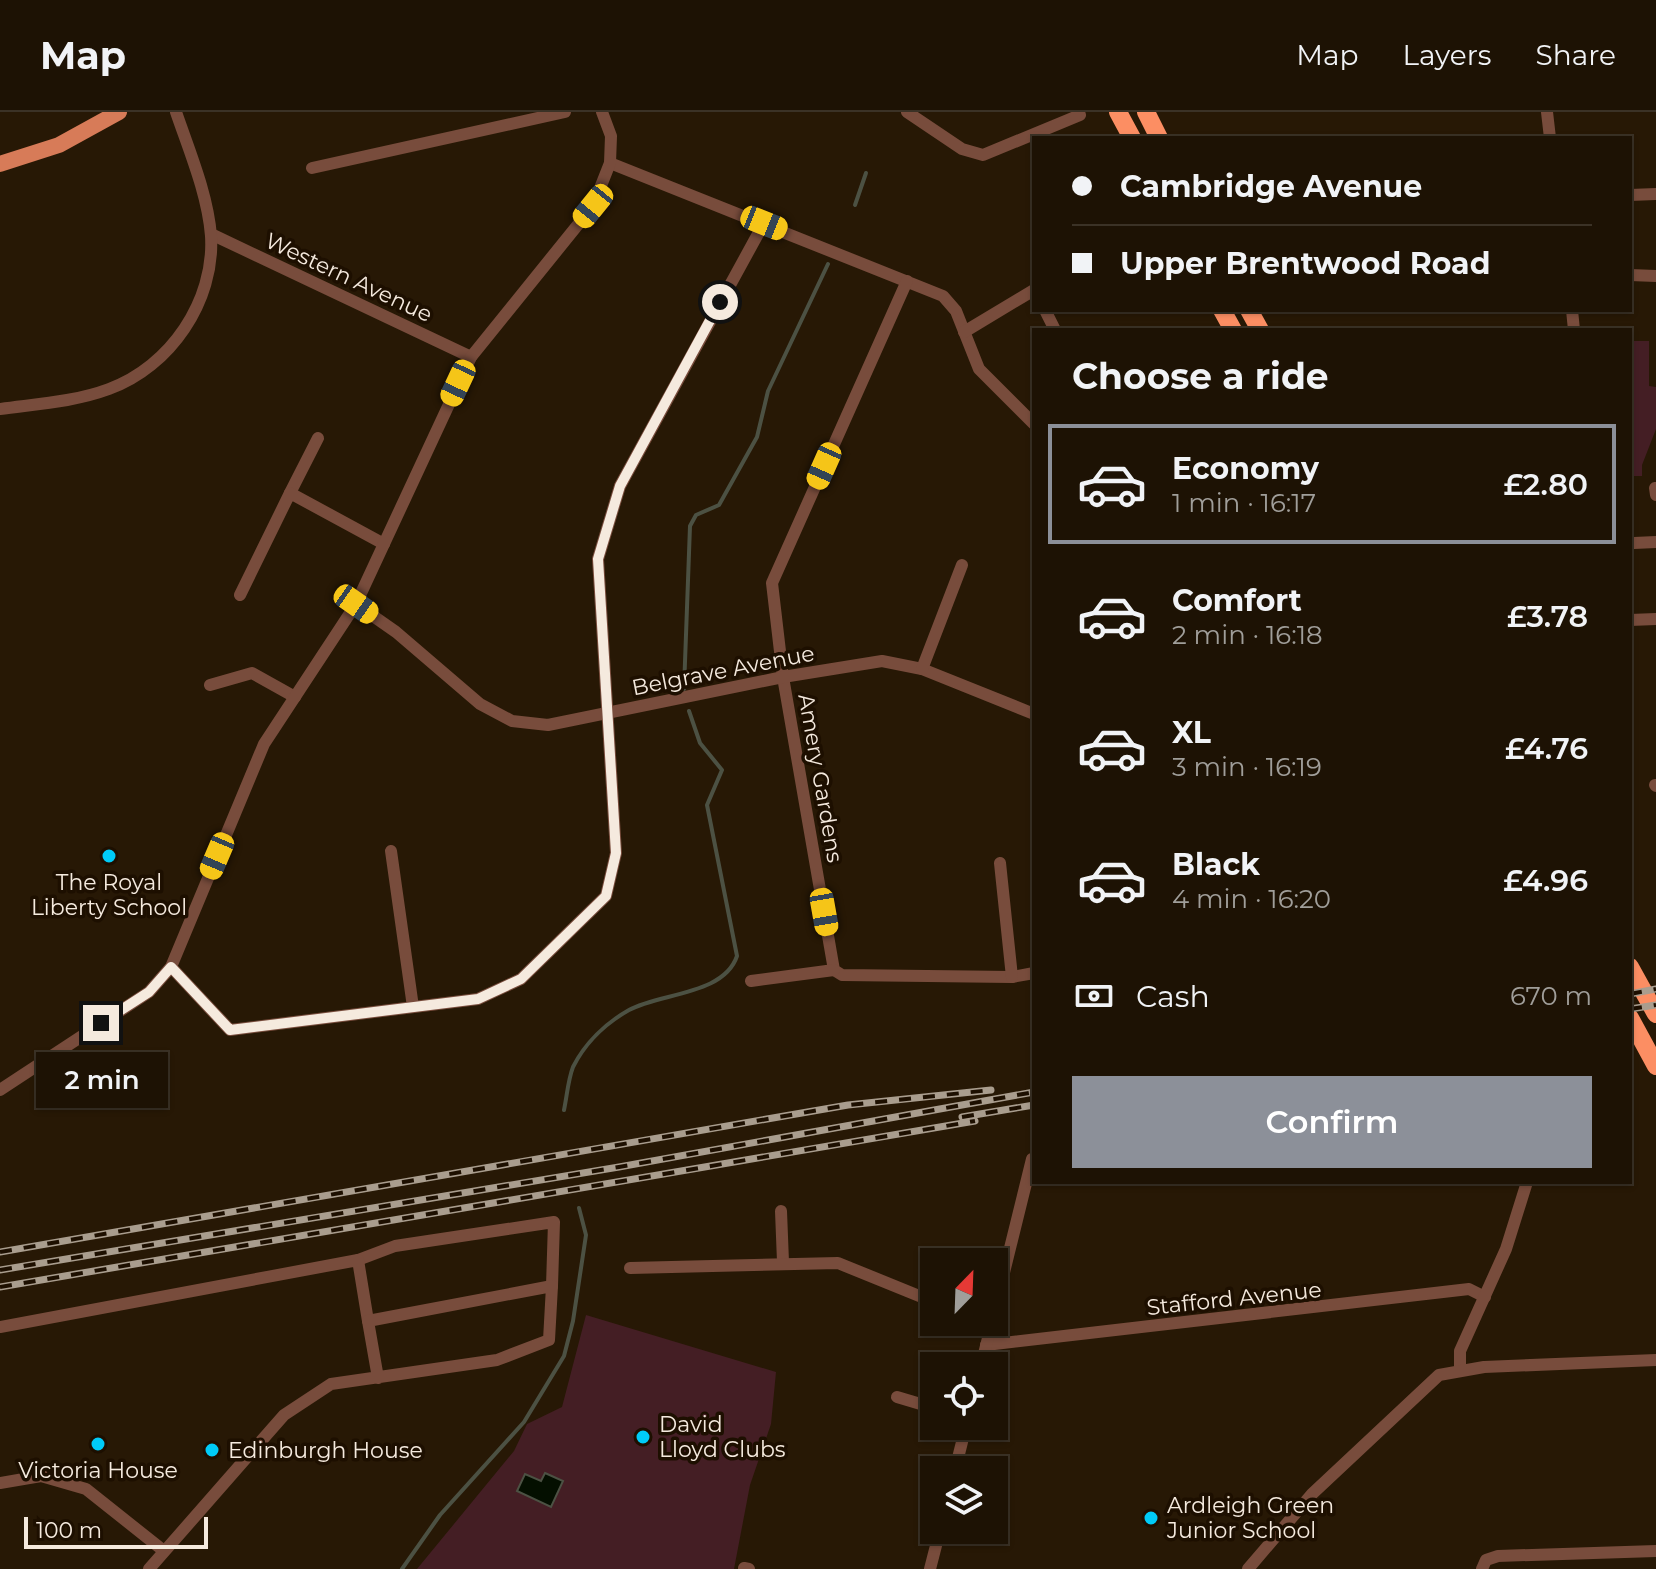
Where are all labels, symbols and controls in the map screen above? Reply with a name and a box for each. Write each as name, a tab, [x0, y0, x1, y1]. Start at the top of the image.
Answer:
text: Map	[40, 32, 126, 79]
text: Map	[1296, 38, 1359, 72]
text: Layers	[1403, 38, 1492, 72]
text: Share	[1536, 38, 1616, 72]
text: Cambridge Avenue	[1120, 168, 1422, 205]
car	[569, 180, 617, 232]
car	[737, 203, 791, 243]
street label: Western Avenue	[261, 227, 437, 328]
text: Upper Brentwood Road	[1120, 245, 1490, 282]
route start	[702, 284, 738, 320]
text: Choose a ride	[1072, 354, 1329, 398]
car	[437, 356, 479, 410]
car	[803, 439, 845, 493]
icon: car	[1076, 448, 1148, 520]
text: Economy	[1172, 450, 1319, 487]
text: £2.80	[1503, 466, 1588, 503]
text: 1 min · 16:17	[1172, 487, 1316, 519]
car	[329, 580, 383, 628]
icon: car	[1076, 580, 1148, 652]
text: Comfort	[1172, 582, 1302, 619]
text: £3.78	[1507, 598, 1588, 635]
text: 2 min · 16:18	[1172, 619, 1323, 651]
street label: Belgrave Avenue	[630, 640, 817, 701]
street label: Amery Gardens	[792, 691, 849, 865]
icon: car	[1076, 712, 1148, 784]
text: XL	[1172, 714, 1211, 751]
text: £4.76	[1505, 730, 1588, 767]
text: 3 min · 16:19	[1172, 751, 1322, 783]
car	[197, 829, 237, 883]
icon: car	[1076, 844, 1148, 916]
text: Black	[1172, 846, 1260, 883]
marker: The Royal Liberty School	[100, 847, 118, 865]
text: £4.96	[1503, 862, 1588, 899]
place label: The Royal Liberty School	[31, 869, 187, 921]
text: 4 min · 16:20	[1172, 883, 1331, 915]
car	[808, 886, 840, 938]
icon: cash	[1072, 974, 1116, 1018]
text: Cash	[1136, 978, 1210, 1015]
text: 670 m	[1510, 980, 1592, 1012]
route end	[83, 1005, 119, 1041]
callout: 2 min	[35, 1051, 167, 1107]
text: 2 min	[64, 1064, 140, 1096]
button: Confirm	[1072, 1076, 1592, 1168]
north arrow	[920, 1248, 1008, 1336]
map controls	[920, 1248, 1008, 1544]
street label: Stafford Avenue	[1145, 1276, 1323, 1321]
button: locate	[920, 1352, 1008, 1440]
place label: David Lloyd Clubs	[659, 1411, 786, 1463]
marker: David Lloyd Clubs	[634, 1428, 652, 1446]
marker: Victoria House	[89, 1435, 107, 1453]
place label: Edinburgh House	[228, 1437, 423, 1464]
marker: Edinburgh House	[203, 1441, 221, 1459]
button: layers	[920, 1456, 1008, 1544]
place label: Victoria House	[18, 1457, 178, 1484]
place label: Ardleigh Green Junior School	[1166, 1492, 1334, 1544]
marker: Ardleigh Green Junior School	[1142, 1509, 1160, 1527]
scale bar	[24, 1513, 208, 1549]
text: 100 m	[36, 1517, 102, 1544]

